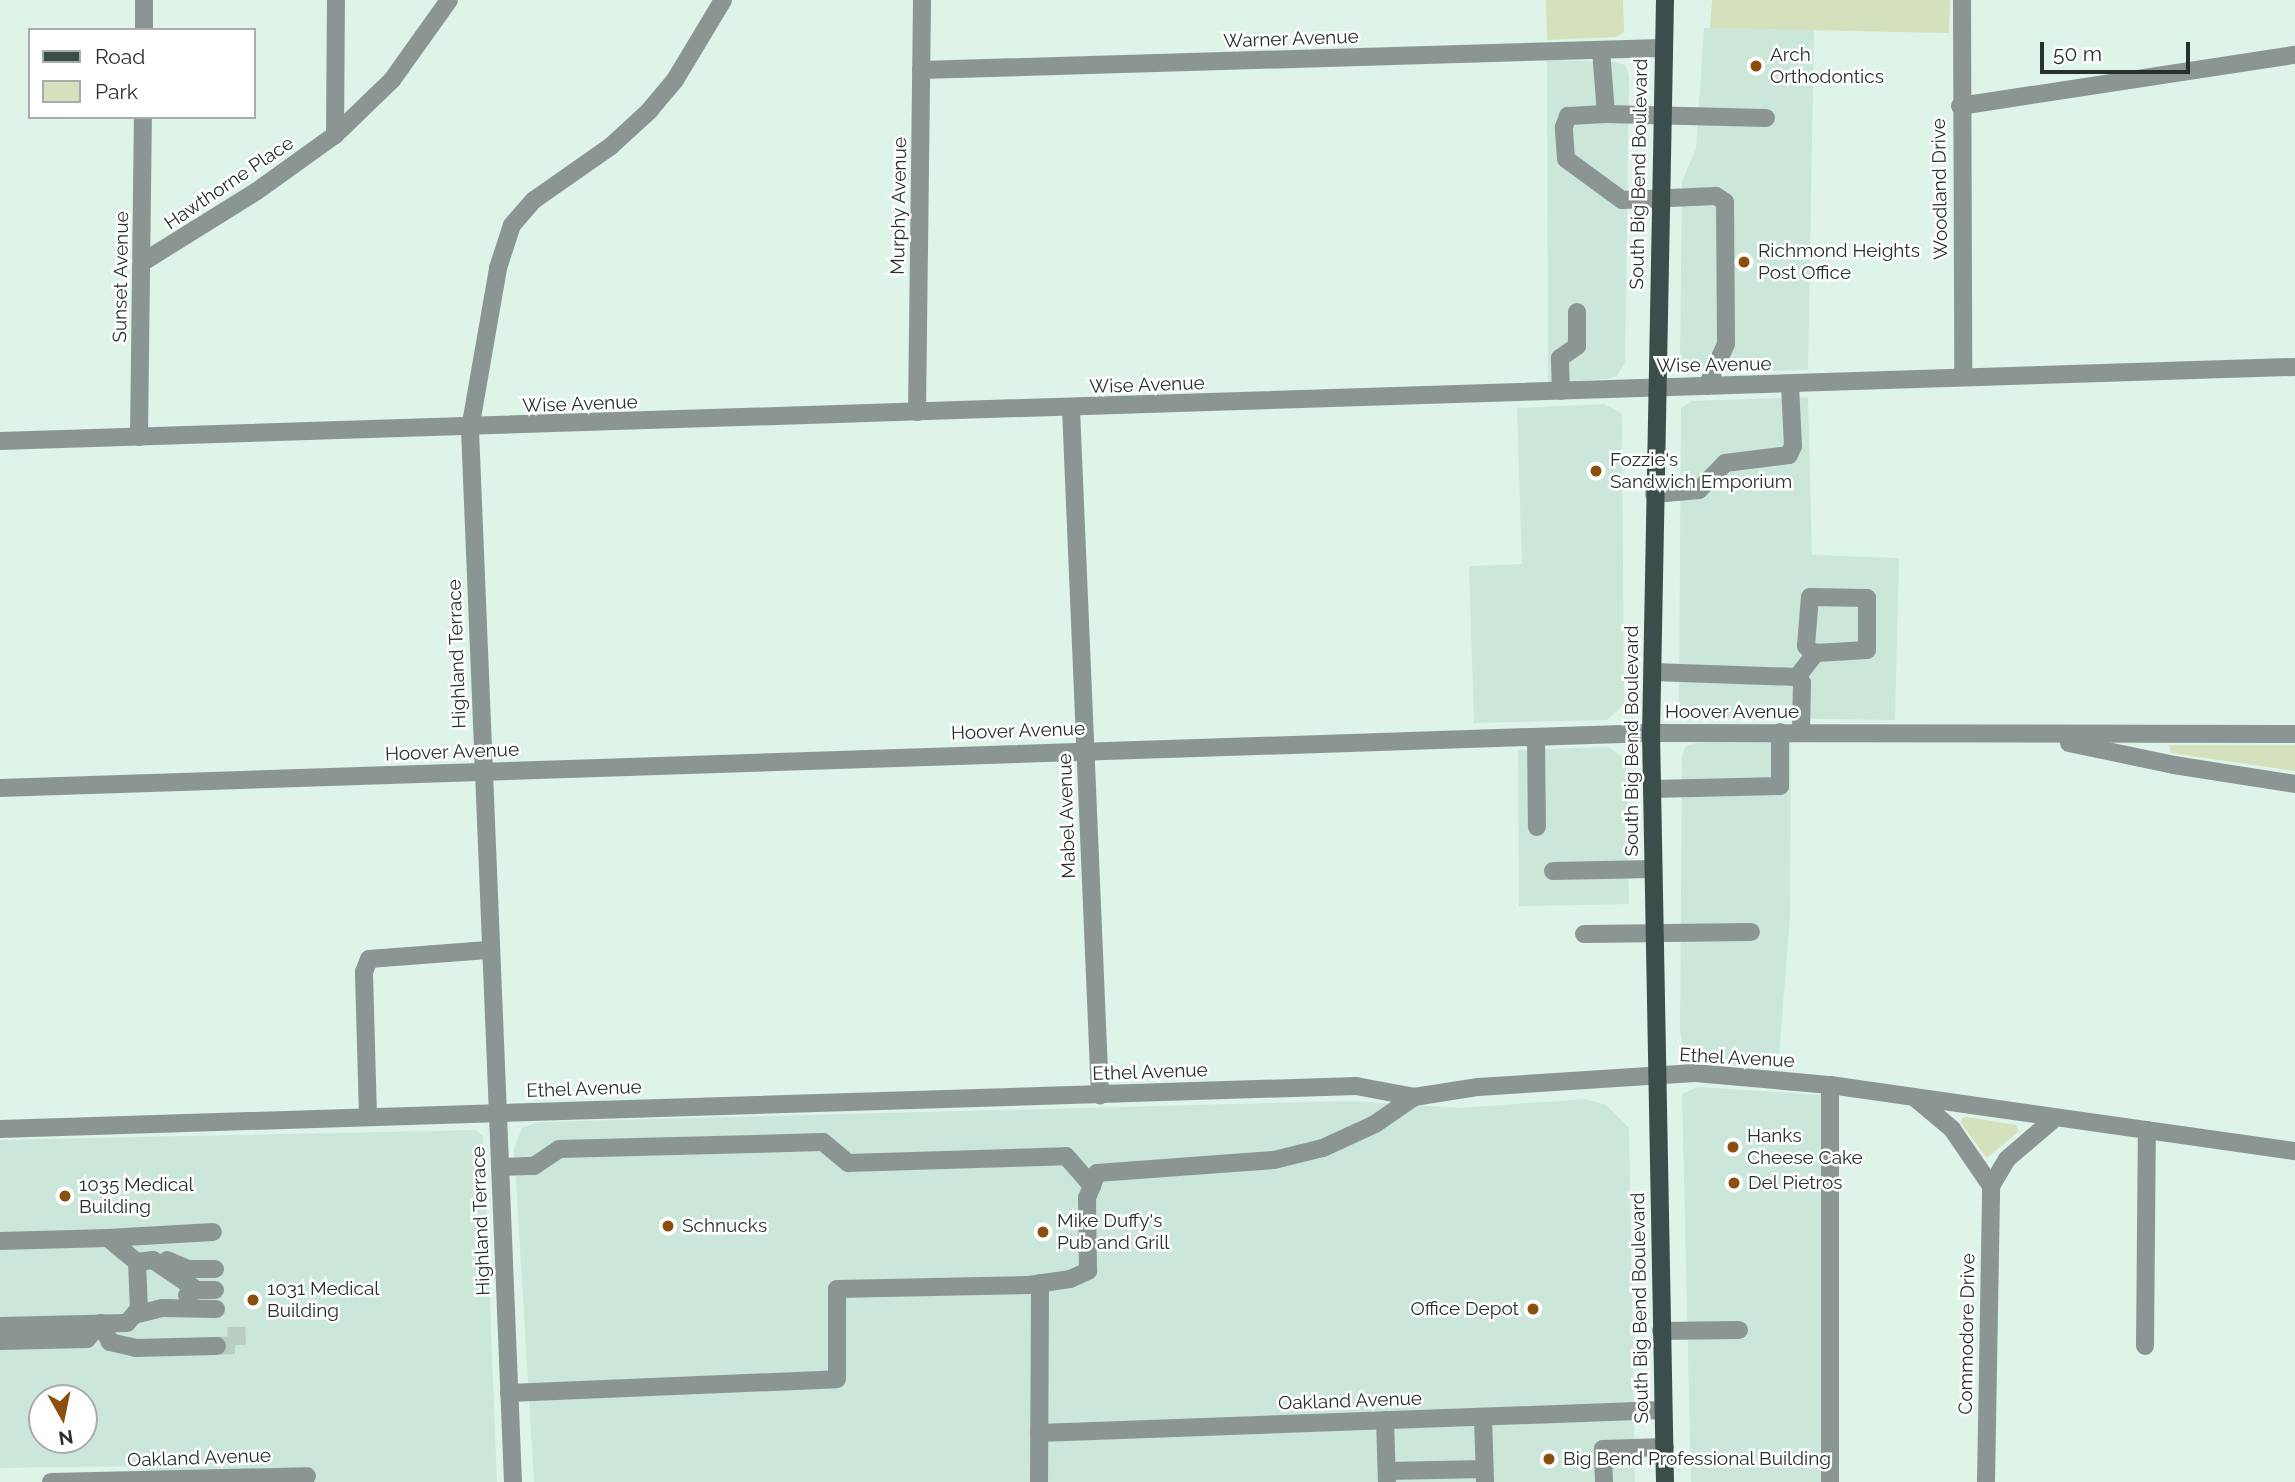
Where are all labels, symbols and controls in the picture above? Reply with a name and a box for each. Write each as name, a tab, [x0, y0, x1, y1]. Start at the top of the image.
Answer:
street label: Warner Avenue	[1222, 25, 1360, 53]
legend	[28, 28, 256, 119]
scale bar	[2043, 28, 2194, 72]
text: 50 m	[2053, 41, 2102, 66]
text: Road	[95, 44, 145, 69]
place label: Arch Orthodontics	[1770, 44, 1884, 88]
street label: South Big Bend Boulevard	[1626, 58, 1652, 290]
marker: Arch Orthodontics	[1748, 58, 1764, 74]
text: Park	[95, 79, 138, 104]
street label: Woodland Drive	[1927, 118, 1953, 260]
street label: Hawthorne Place	[160, 131, 298, 235]
street label: Murphy Avenue	[886, 136, 912, 276]
street label: Sunset Avenue	[108, 211, 134, 343]
place label: Richmond Heights Post Office	[1758, 240, 1920, 284]
marker: Richmond Heights Post Office	[1736, 254, 1752, 270]
street label: Wise Avenue	[1656, 353, 1772, 377]
street label: Wise Avenue	[1089, 372, 1205, 398]
street label: Wise Avenue	[522, 391, 638, 417]
place label: Fozzie's Sandwich Emporium	[1610, 449, 1792, 493]
marker: Fozzie's Sandwich Emporium	[1588, 463, 1604, 479]
street label: Highland Terrace	[443, 579, 471, 729]
street label: South Big Bend Boulevard	[1621, 625, 1643, 857]
street label: Hoover Avenue	[1664, 701, 1800, 723]
street label: Hoover Avenue	[950, 717, 1086, 745]
street label: Hoover Avenue	[384, 738, 520, 766]
street label: Mabel Avenue	[1053, 752, 1081, 880]
street label: Ethel Avenue	[1678, 1044, 1796, 1072]
street label: Ethel Avenue	[1091, 1059, 1209, 1085]
street label: Ethel Avenue	[525, 1076, 643, 1102]
place label: Hanks Cheese Cake	[1747, 1125, 1863, 1169]
marker: Hanks Cheese Cake	[1725, 1139, 1741, 1155]
street label: Highland Terrace	[467, 1146, 495, 1296]
place label: Del Pietros	[1748, 1172, 1843, 1194]
place label: 1035 Medical Building	[79, 1174, 194, 1218]
marker: Del Pietros	[1726, 1175, 1742, 1191]
marker: 1035 Medical Building	[57, 1188, 73, 1204]
street label: South Big Bend Boulevard	[1627, 1192, 1653, 1424]
place label: Mike Duffy's Pub and Grill	[1057, 1210, 1170, 1254]
place label: Schnucks	[682, 1215, 767, 1237]
marker: Schnucks	[660, 1218, 676, 1234]
marker: Mike Duffy's Pub and Grill	[1035, 1224, 1051, 1240]
street label: Commodore Drive	[1954, 1253, 1980, 1415]
place label: 1031 Medical Building	[267, 1278, 379, 1322]
marker: 1031 Medical Building	[245, 1292, 261, 1308]
place label: Office Depot	[1410, 1298, 1519, 1320]
marker: Office Depot	[1525, 1301, 1541, 1317]
north arrow	[28, 1384, 98, 1454]
street label: Oakland Avenue	[1277, 1387, 1423, 1415]
text: N	[57, 1426, 75, 1450]
street label: Oakland Avenue	[126, 1444, 272, 1472]
place label: Big Bend Professional Building	[1563, 1448, 1832, 1470]
marker: Big Bend Professional Building	[1541, 1451, 1557, 1467]

